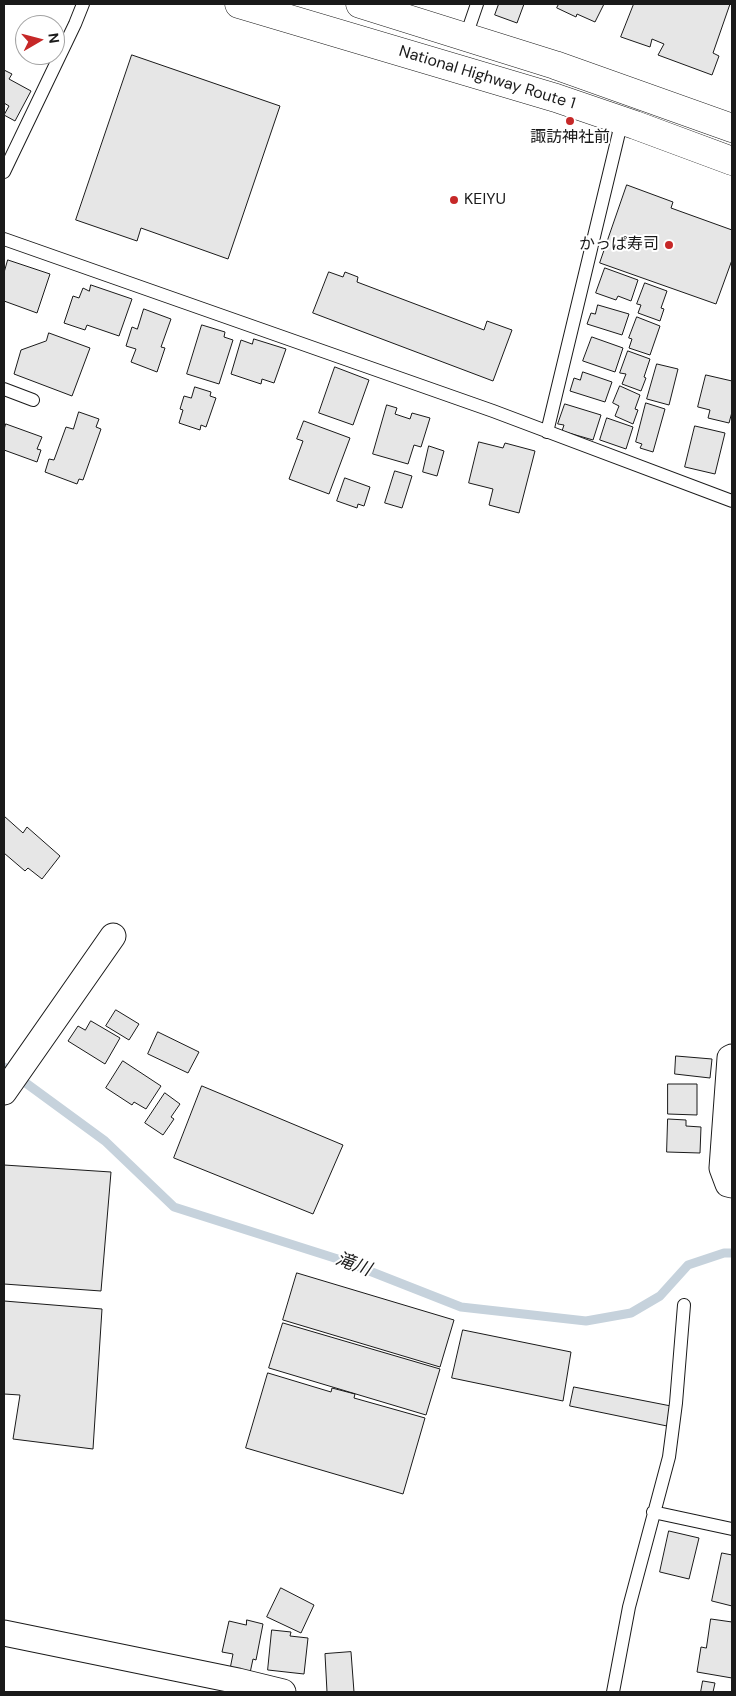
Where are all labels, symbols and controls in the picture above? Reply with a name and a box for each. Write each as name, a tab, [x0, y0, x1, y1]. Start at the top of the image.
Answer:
north arrow	[15, 15, 65, 65]
text: N	[44, 32, 63, 44]
street label: National Highway Route 1	[397, 42, 577, 114]
marker: 諏訪神社前	[564, 115, 576, 127]
place label: 諏訪神社前	[530, 128, 610, 148]
place label: KEIYU	[464, 190, 506, 210]
marker: KEIYU	[448, 194, 460, 206]
place label: かっぱ寿司	[579, 235, 659, 255]
marker: かっぱ寿司	[663, 239, 675, 251]
water label: 滝川	[332, 1249, 374, 1281]

